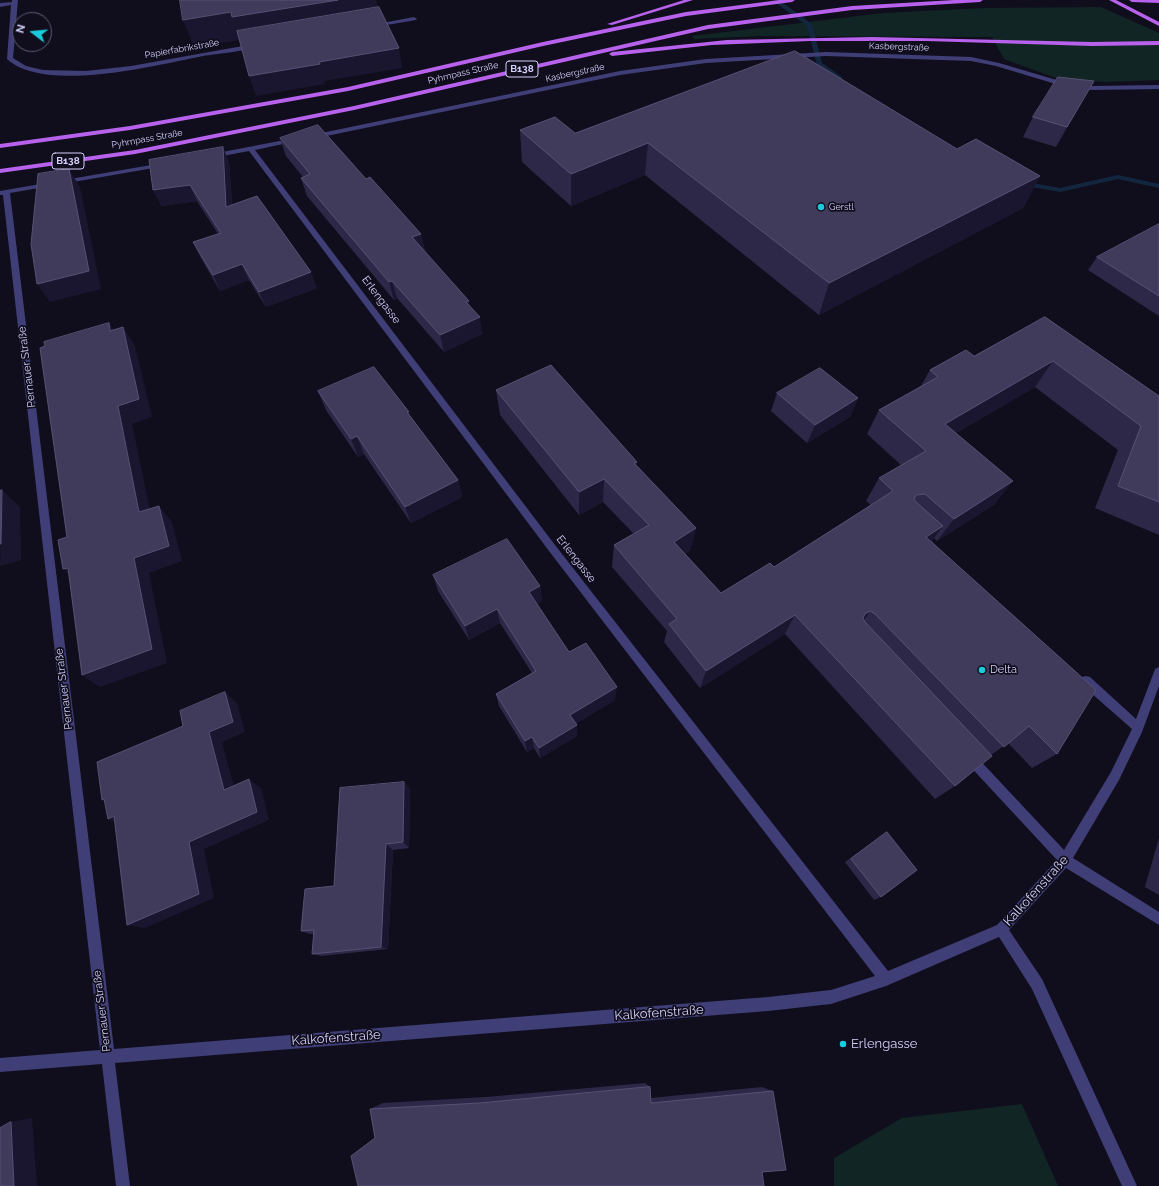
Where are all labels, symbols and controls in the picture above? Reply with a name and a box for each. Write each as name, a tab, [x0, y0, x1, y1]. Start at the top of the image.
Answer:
north arrow	[12, 12, 52, 52]
text: N	[14, 23, 28, 35]
street label: Papierfabrikstraße	[144, 37, 220, 61]
street label: Kasbergstraße	[869, 41, 929, 53]
street label: Pyhrnpass Straße	[427, 60, 499, 86]
road number: B138	[506, 61, 538, 77]
street label: Kasbergstraße	[544, 61, 606, 85]
street label: Pyhrnpass Straße	[110, 127, 184, 151]
road number: B138	[52, 153, 84, 169]
marker: Gerstl	[816, 202, 826, 212]
place label: Gerstl	[829, 202, 854, 212]
street label: Erlengasse	[359, 274, 403, 326]
street label: Pernauer Straße	[15, 326, 39, 408]
street label: Erlengasse	[553, 533, 599, 585]
street label: Pernauer Straße	[52, 648, 76, 730]
place label: Delta	[990, 663, 1017, 677]
marker: Delta	[977, 665, 987, 675]
street label: Kalkofenstraße	[1000, 853, 1072, 929]
street label: Pernauer Straße	[90, 970, 114, 1052]
street label: Kalkofenstraße	[614, 1002, 704, 1024]
street label: Kalkofenstraße	[291, 1027, 381, 1049]
place label: Erlengasse	[851, 1036, 917, 1052]
marker: Erlengasse	[838, 1039, 848, 1049]

